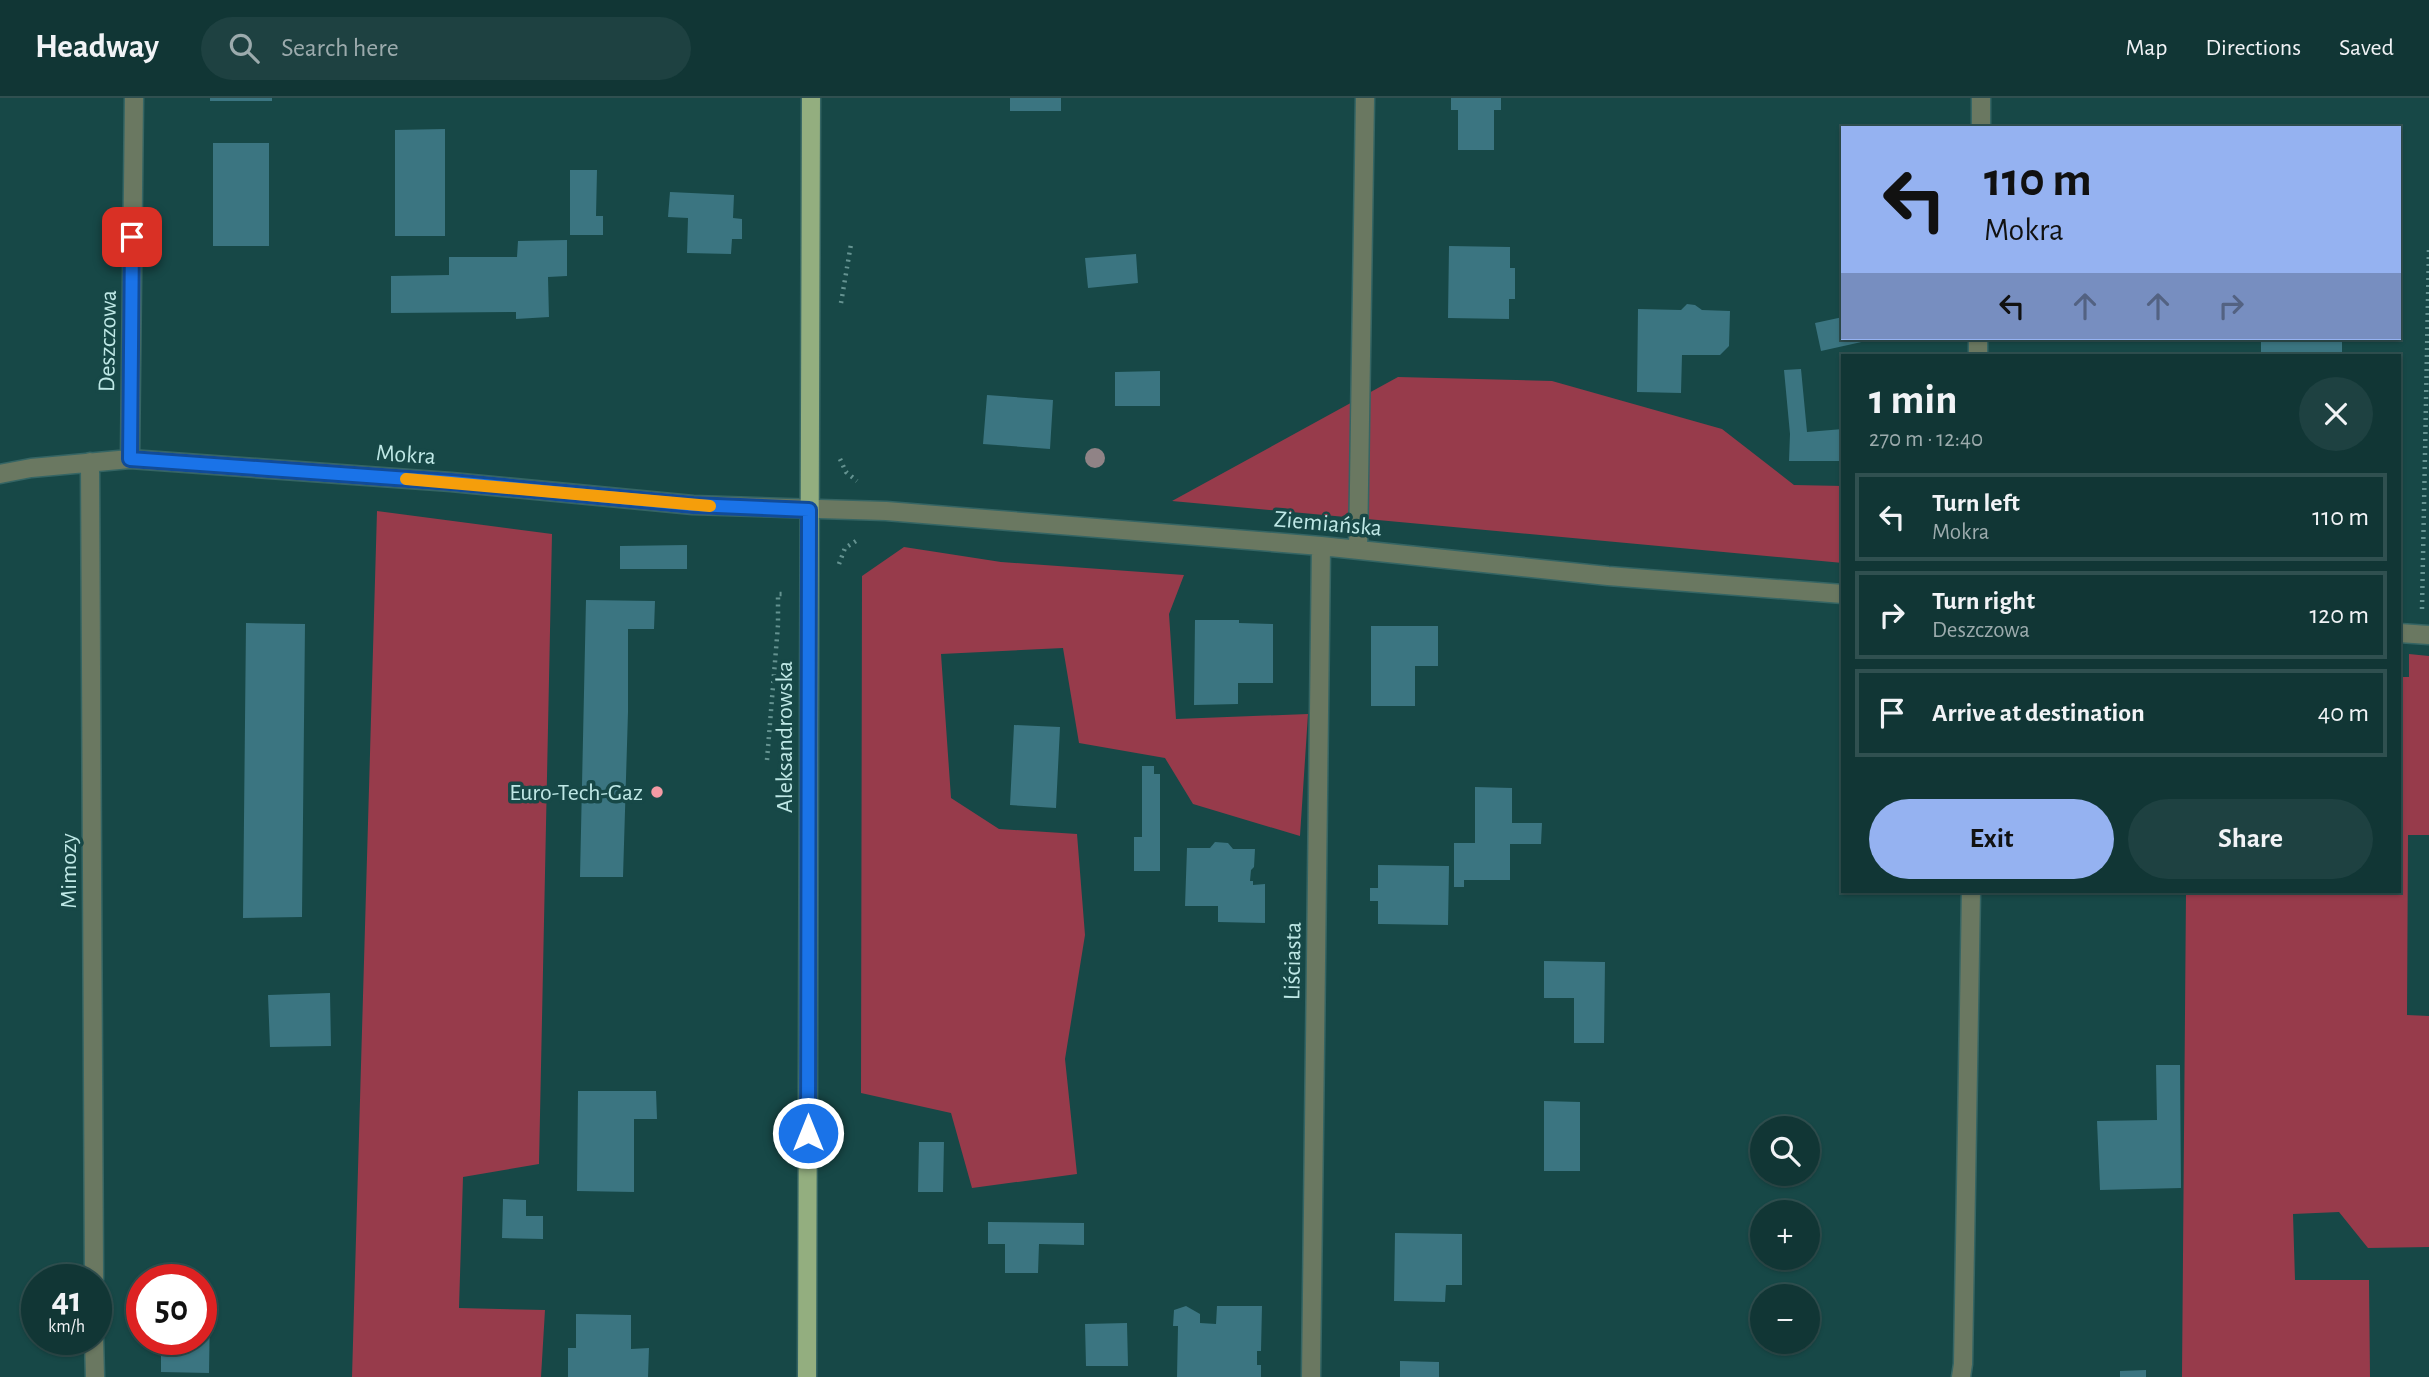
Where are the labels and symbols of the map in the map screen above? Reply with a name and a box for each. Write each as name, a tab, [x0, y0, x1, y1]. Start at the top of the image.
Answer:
pin	[102, 207, 162, 267]
street label: Deszczowa	[95, 290, 121, 392]
street label: Mokra	[375, 441, 437, 469]
street label: Ziemiańska	[1273, 507, 1383, 541]
street label: Aleksandrowska	[773, 661, 797, 813]
place label: Euro-Tech-Gaz	[509, 781, 643, 805]
marker: Euro-Tech-Gaz	[649, 784, 665, 800]
street label: Mimozy	[57, 833, 81, 909]
street label: Liściasta	[1280, 922, 1306, 1000]
position arrow	[771, 1096, 845, 1170]
speed limit sign: 50	[126, 1264, 217, 1355]

